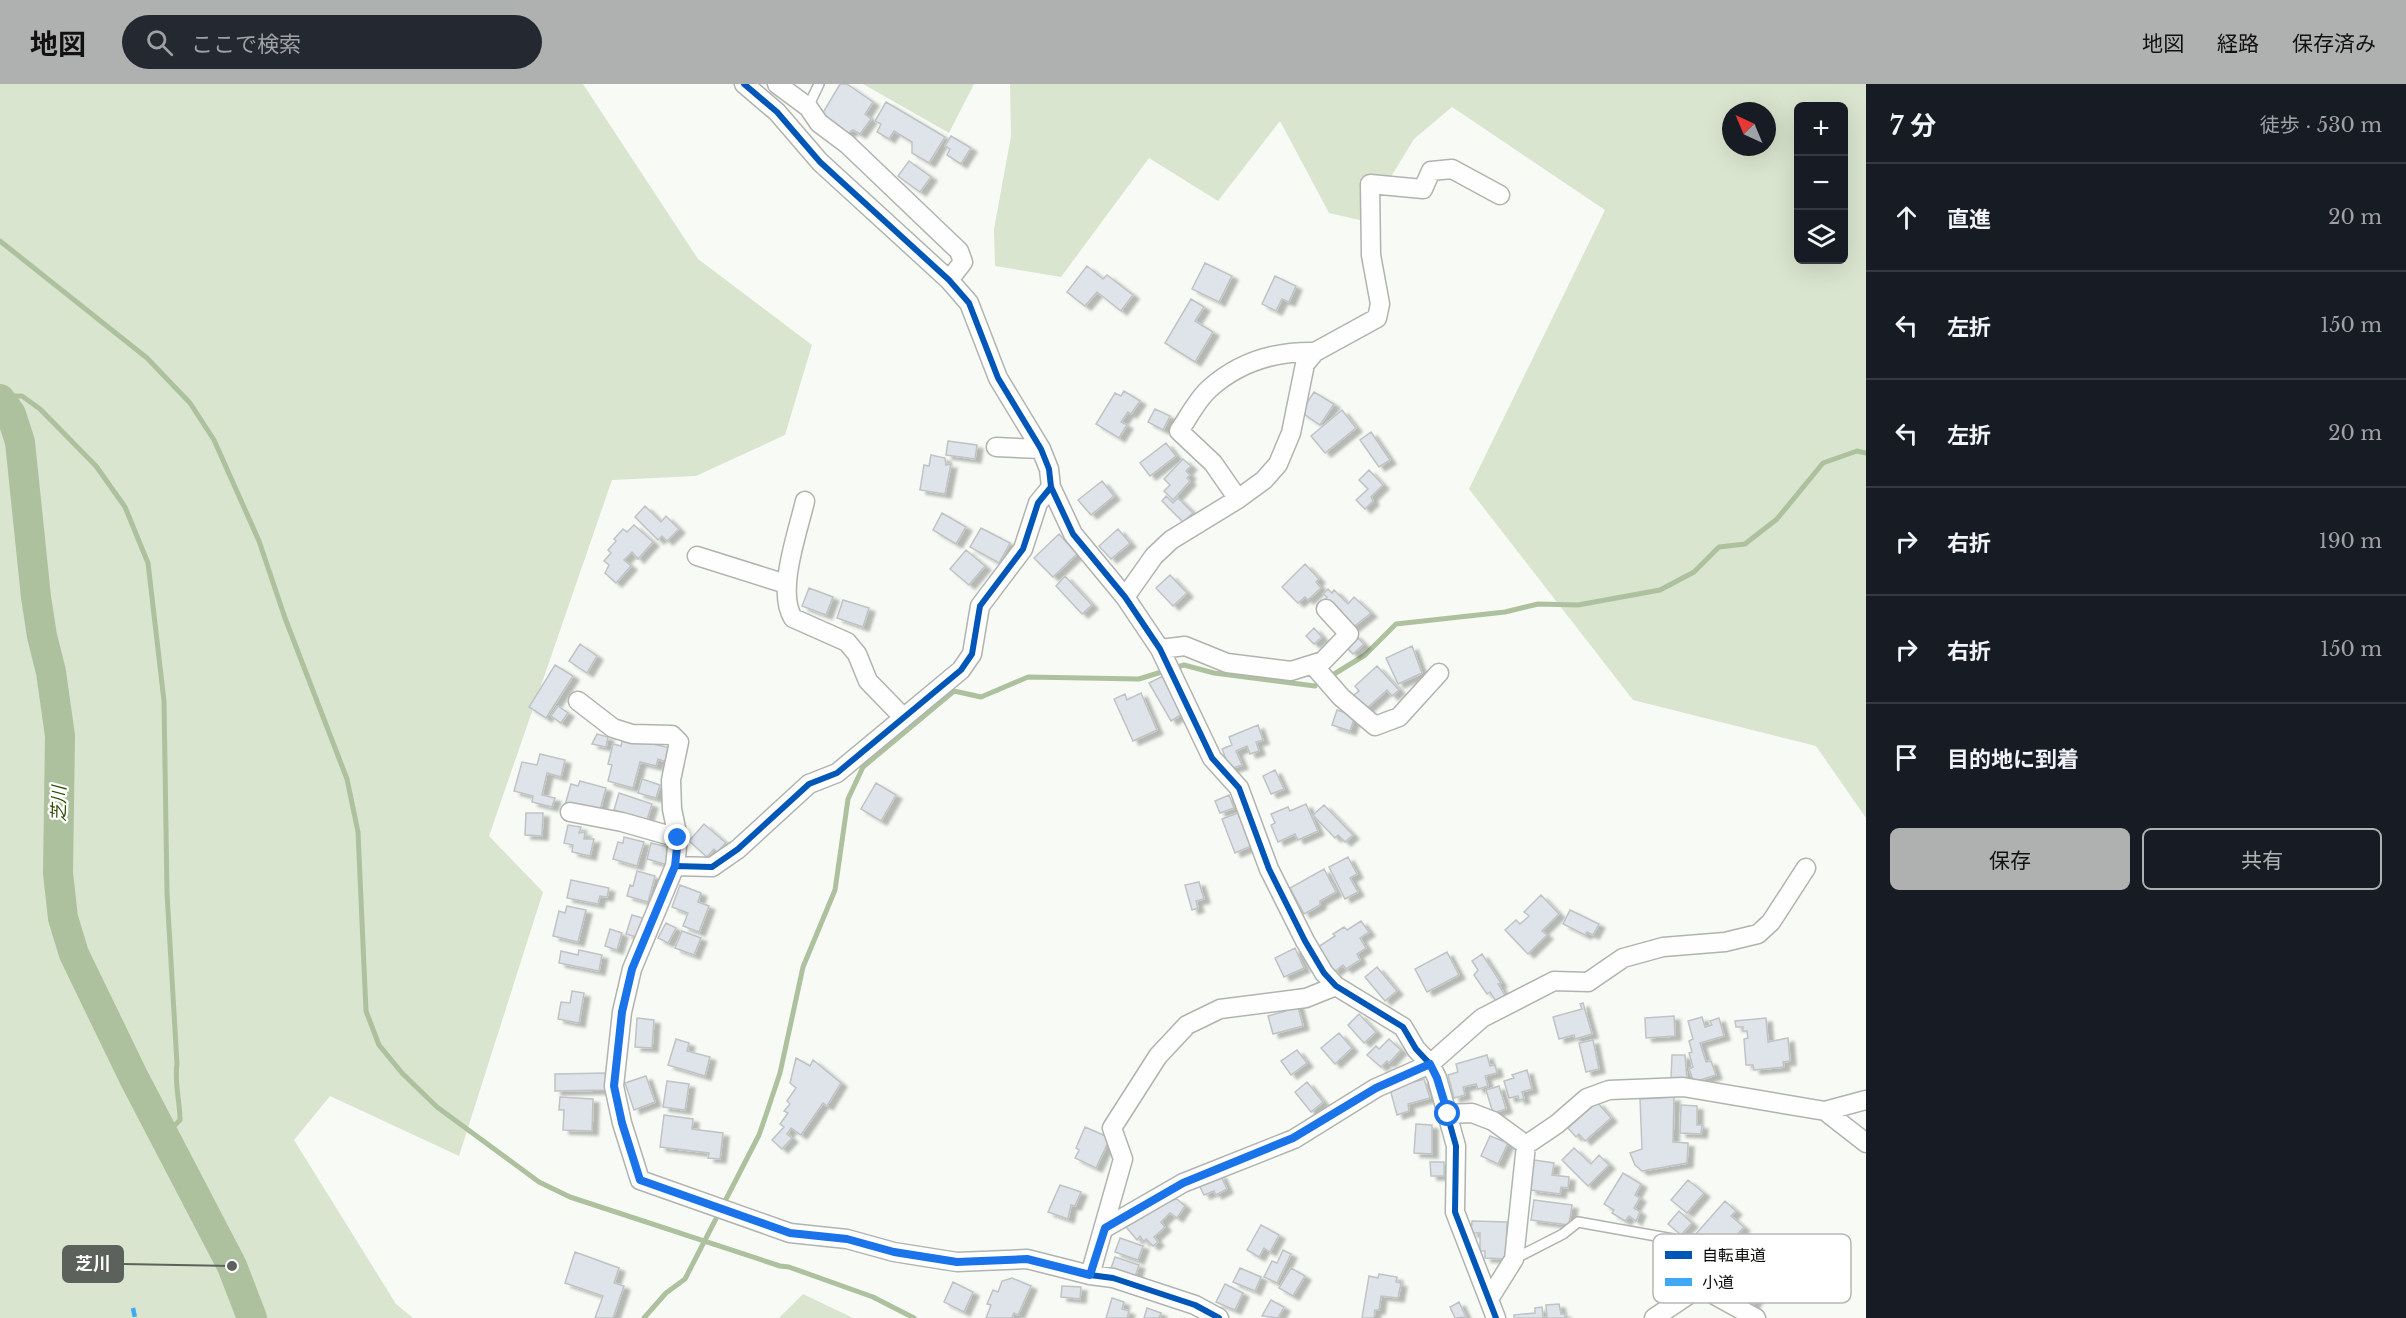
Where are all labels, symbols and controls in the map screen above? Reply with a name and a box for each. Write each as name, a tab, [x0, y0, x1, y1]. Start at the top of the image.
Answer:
search box	[122, 15, 542, 69]
icon: search	[143, 26, 176, 59]
text: 地図	[30, 27, 86, 62]
text: ここで検索	[191, 31, 301, 58]
text: 地図	[2142, 31, 2184, 57]
text: 経路	[2217, 31, 2259, 57]
text: 保存済み	[2292, 31, 2376, 57]
north arrow	[1722, 102, 1776, 156]
map controls	[1794, 102, 1848, 264]
button: +	[1794, 102, 1848, 156]
text: 7 分	[1890, 110, 1936, 142]
text: 徒歩 · 530 m	[2260, 113, 2382, 137]
button: −	[1794, 156, 1848, 210]
icon: ahead	[1890, 201, 1923, 234]
text: 20 m	[2328, 205, 2382, 229]
text: 直進	[1947, 206, 1991, 233]
button: layers	[1794, 210, 1848, 264]
icon: left	[1890, 309, 1923, 342]
text: 150 m	[2320, 313, 2382, 337]
text: 左折	[1947, 314, 1991, 341]
icon: left	[1890, 417, 1923, 450]
text: 20 m	[2328, 421, 2382, 445]
text: 左折	[1947, 422, 1991, 449]
icon: right	[1890, 525, 1923, 558]
text: 190 m	[2319, 529, 2382, 553]
text: 右折	[1947, 530, 1991, 557]
icon: right	[1890, 633, 1923, 666]
text: 150 m	[2320, 637, 2382, 661]
text: 右折	[1947, 638, 1991, 665]
icon: arrive	[1890, 741, 1923, 774]
text: 目的地に到着	[1947, 746, 2079, 773]
water label: 芝川	[48, 784, 70, 822]
route end	[664, 824, 690, 850]
button: 保存	[1890, 828, 2130, 890]
button: 共有	[2142, 828, 2382, 890]
route start	[1434, 1100, 1460, 1126]
legend	[1653, 1234, 1851, 1303]
text: 自転車道	[1702, 1245, 1766, 1265]
callout: 芝川	[63, 1246, 123, 1282]
text: 芝川	[75, 1253, 111, 1275]
text: 小道	[1702, 1272, 1734, 1292]

